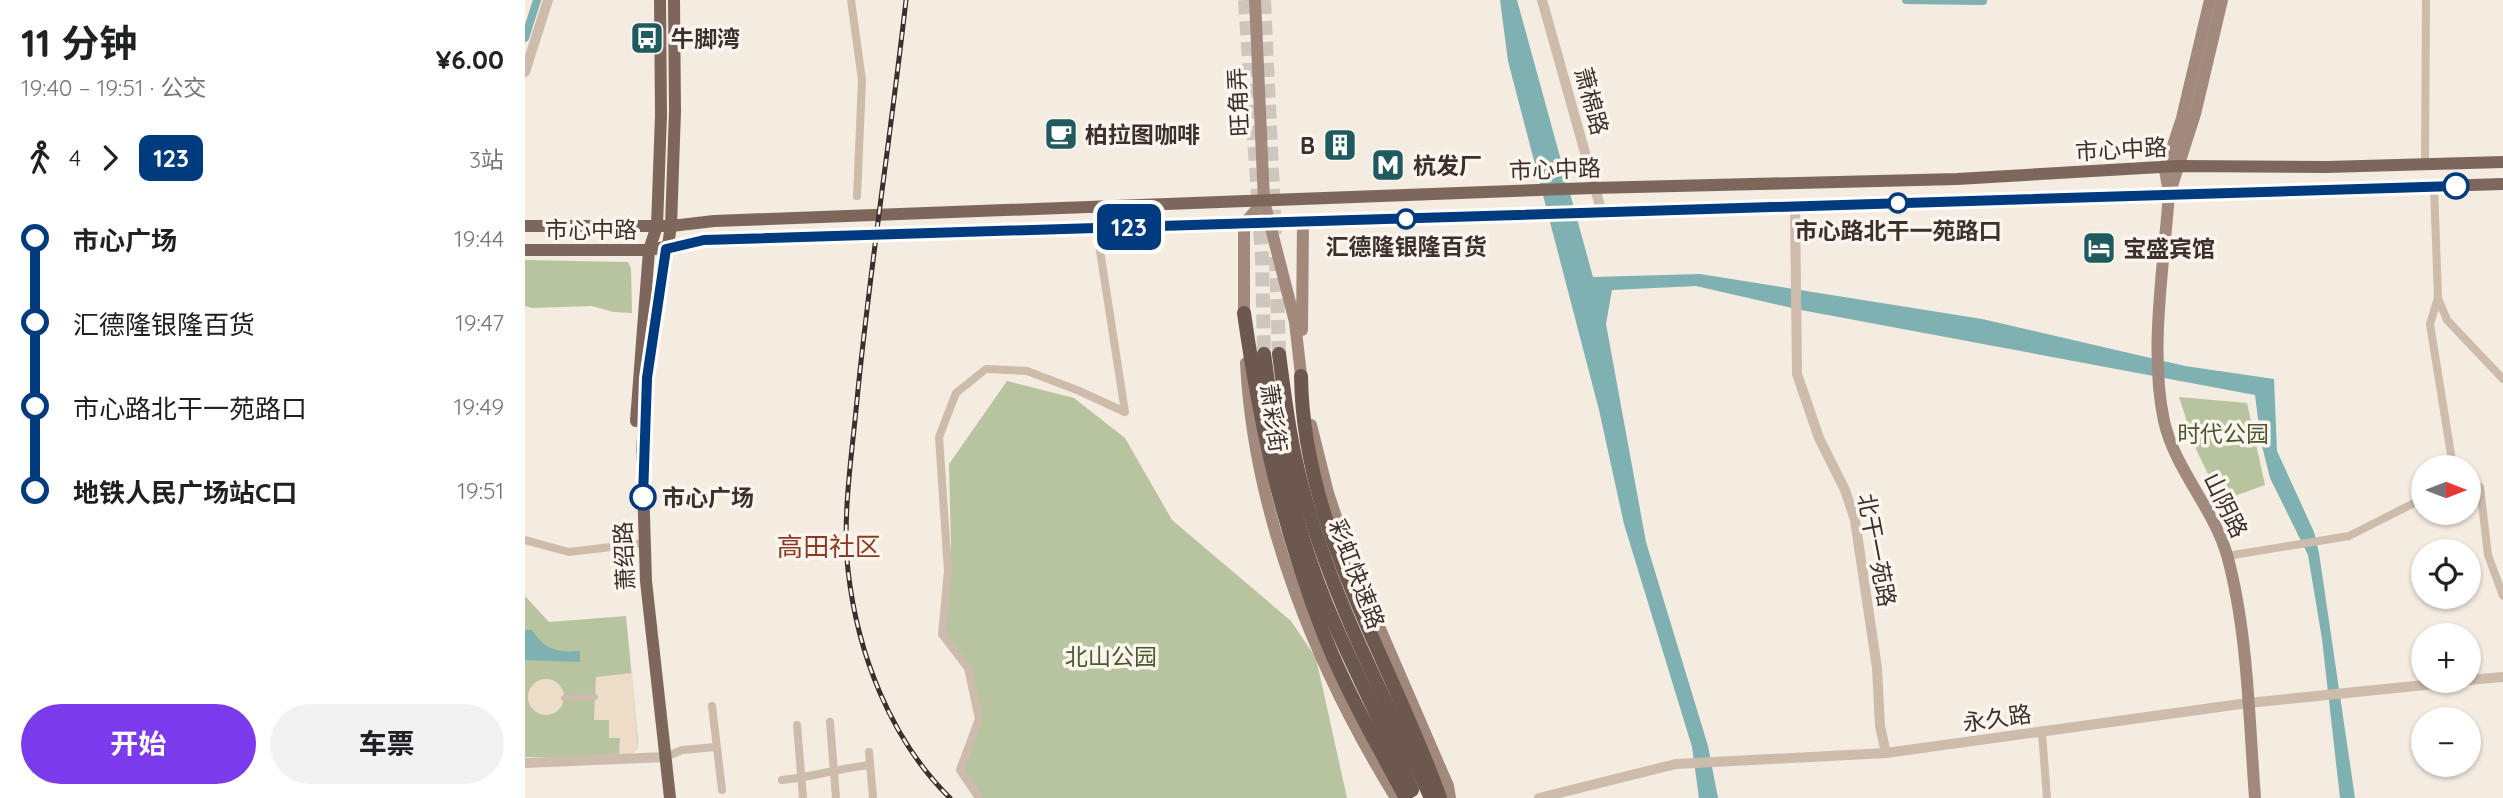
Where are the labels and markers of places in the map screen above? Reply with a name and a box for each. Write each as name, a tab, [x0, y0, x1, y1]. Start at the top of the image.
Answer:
bus stop icon: 牛脚湾	[628, 19, 666, 57]
place label: 牛脚湾	[671, 24, 740, 53]
cafe icon: 柏拉图咖啡	[1042, 115, 1080, 153]
place label: 柏拉图咖啡	[1085, 120, 1200, 149]
building icon: B	[1321, 126, 1359, 164]
place label: B	[1300, 131, 1315, 160]
metro station icon: 杭发厂	[1369, 146, 1407, 184]
place label: 杭发厂	[1413, 151, 1482, 180]
unlabelled marker	[2443, 173, 2469, 199]
marker: 市心路北干一苑路口	[1888, 193, 1908, 213]
marker: 汇德隆银隆百货	[1396, 209, 1416, 229]
place label: 市心路北干一苑路口	[1795, 216, 2002, 245]
hotel icon: 宝盛宾馆	[2080, 229, 2118, 267]
place label: 汇德隆银隆百货	[1326, 232, 1487, 261]
place label: 宝盛宾馆	[2123, 234, 2215, 263]
place label: 市心广场	[662, 483, 754, 512]
marker: 市心广场	[630, 484, 656, 510]

